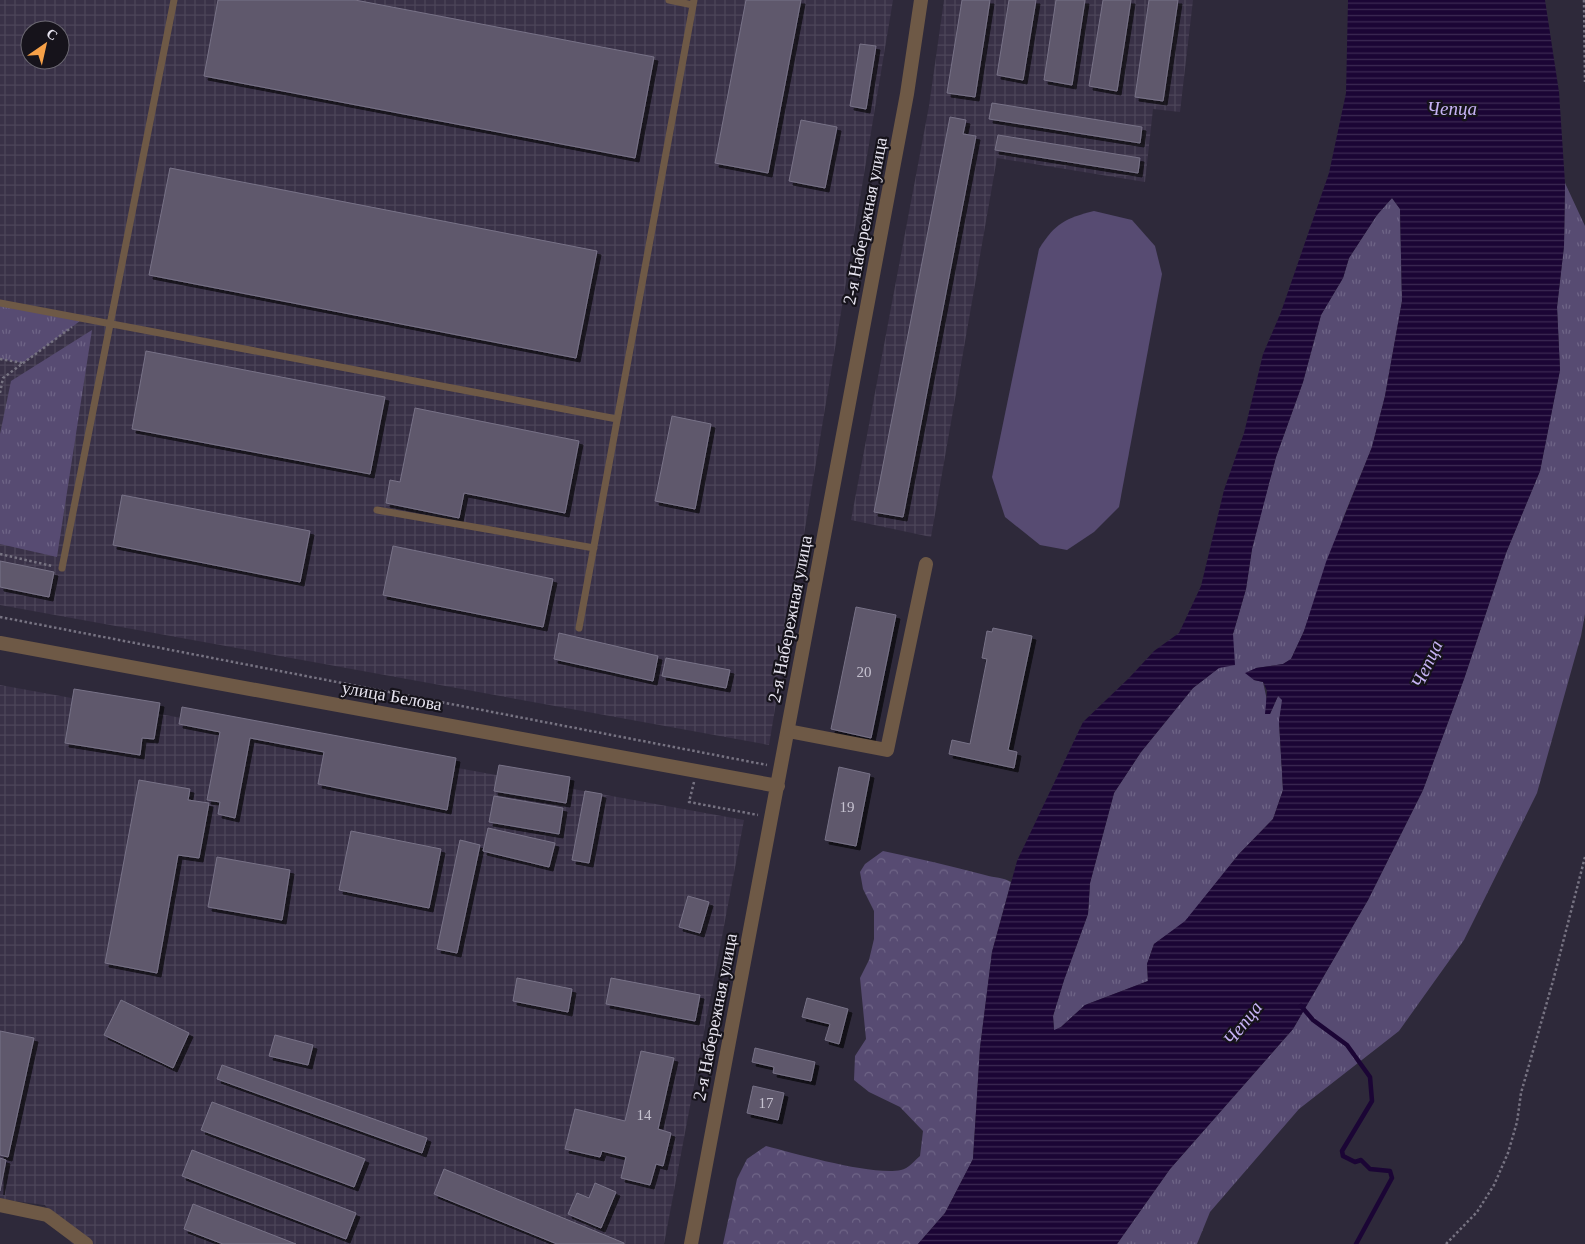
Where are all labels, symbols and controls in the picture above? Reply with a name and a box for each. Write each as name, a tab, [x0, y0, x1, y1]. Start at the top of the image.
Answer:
north arrow	[20, 20, 70, 70]
text: С	[44, 26, 60, 44]
water label: Чепца	[1427, 98, 1477, 119]
street label: 2-я Набережная улица	[839, 136, 891, 306]
street label: 2-я Набережная улица	[764, 534, 816, 704]
water label: Чепца	[1406, 637, 1447, 691]
house number: 20	[857, 664, 872, 680]
street label: улица Белова	[340, 677, 444, 715]
house number: 19	[840, 799, 855, 815]
street label: 2-я Набережная улица	[689, 932, 741, 1102]
water label: Чепца	[1219, 997, 1266, 1050]
house number: 17	[759, 1095, 774, 1111]
house number: 14	[637, 1107, 652, 1123]

